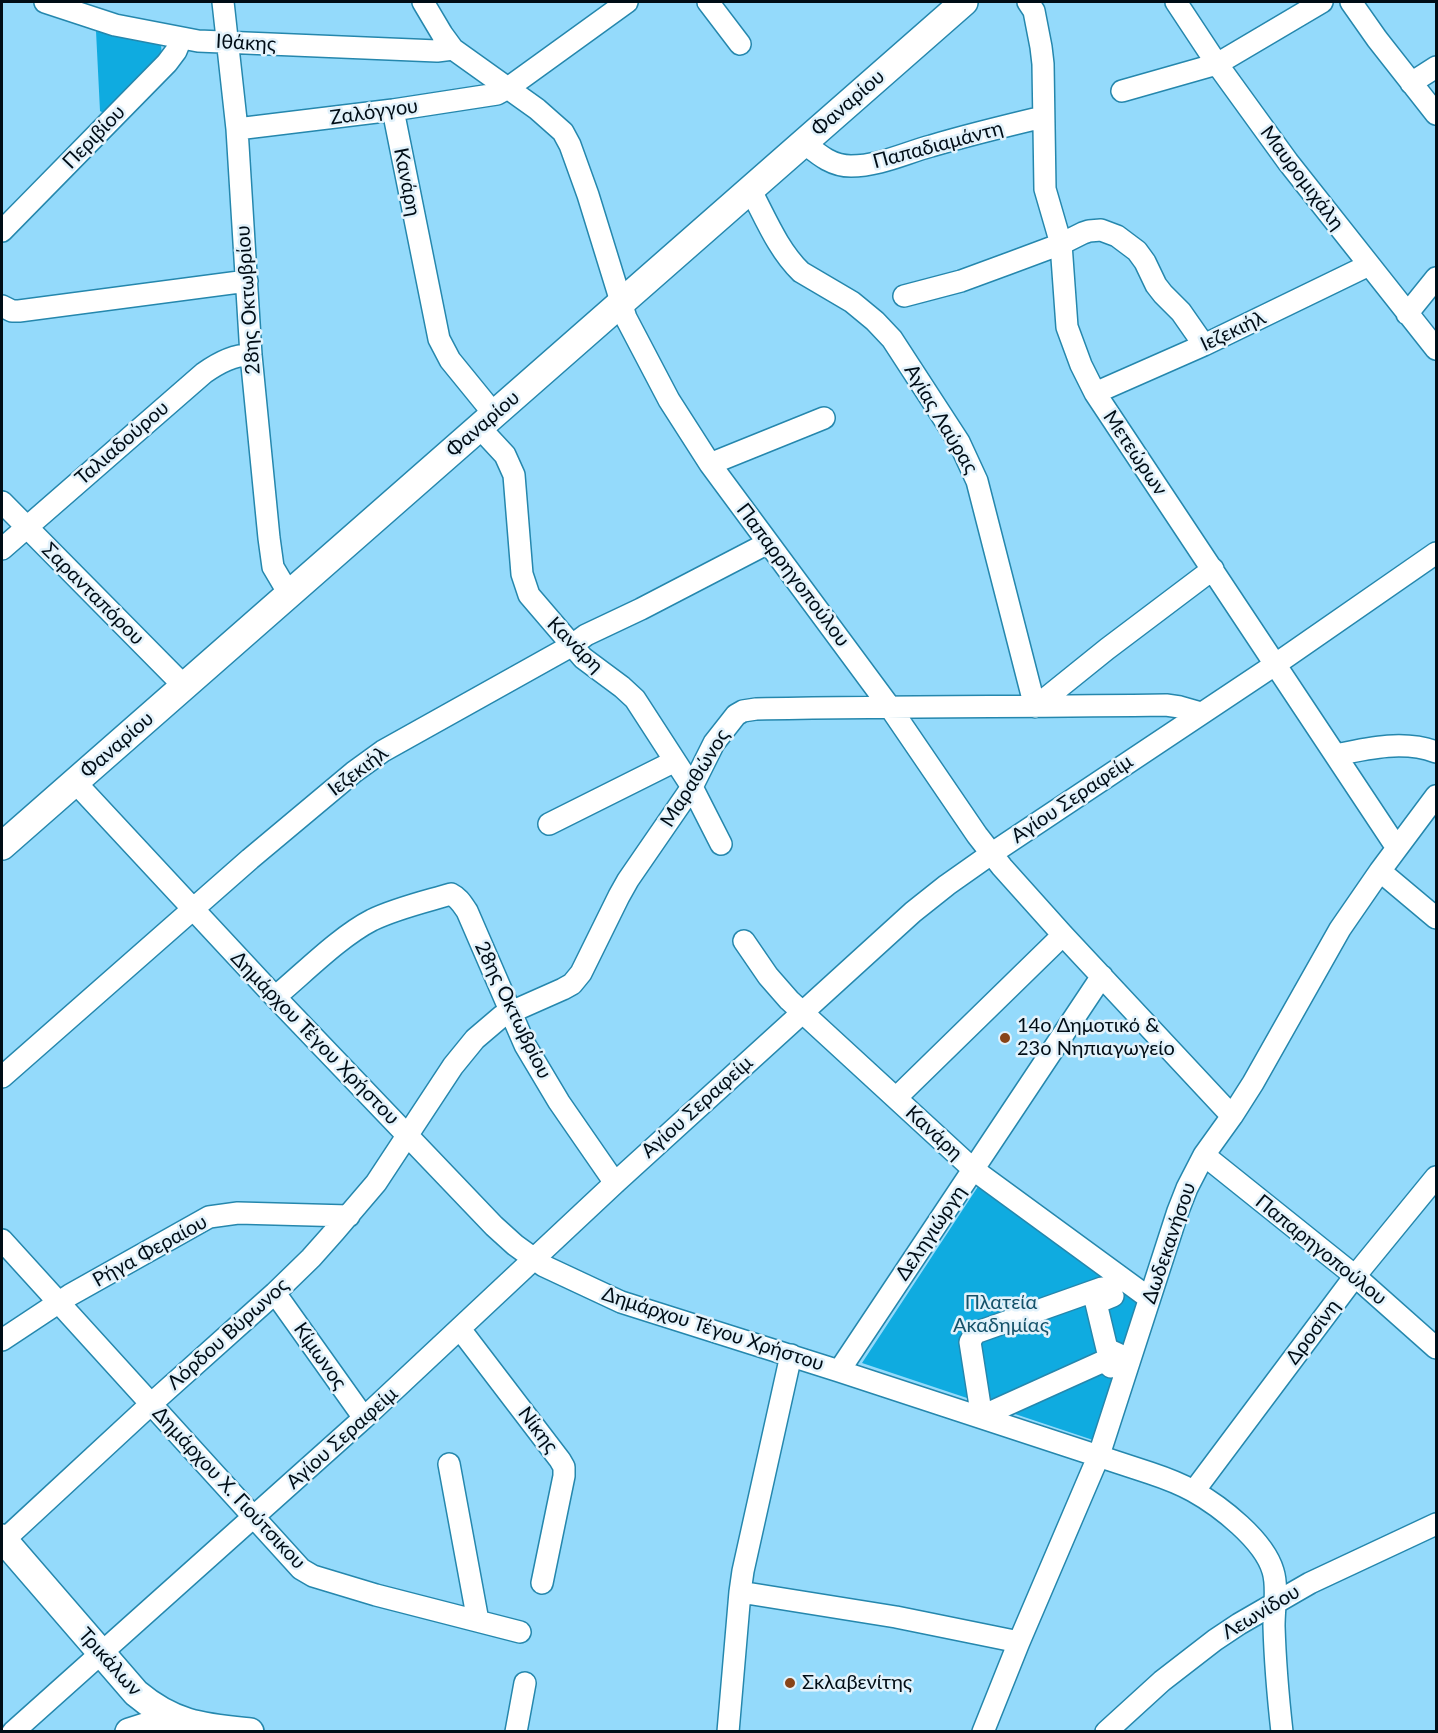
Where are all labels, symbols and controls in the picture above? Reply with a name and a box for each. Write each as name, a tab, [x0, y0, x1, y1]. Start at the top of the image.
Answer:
street label: Ιθάκης	[215, 29, 277, 57]
street label: Φαναρίου	[806, 65, 890, 141]
street label: Ζαλόγγου	[328, 94, 420, 130]
street label: Περιβίου	[58, 100, 130, 174]
street label: Παπαδιαμάντη	[870, 116, 1006, 174]
street label: Μαυρομιχάλη	[1255, 121, 1349, 235]
street label: Κανάρη	[389, 146, 425, 218]
street label: 28ης Οκτωβρίου	[231, 225, 265, 375]
street label: Ιεζεκιήλ	[1197, 306, 1269, 356]
street label: Αγίας Λαύρας	[899, 360, 983, 478]
street label: Φαναρίου	[441, 386, 525, 462]
street label: Ταλιαδούρου	[70, 396, 174, 490]
street label: Μετεώρων	[1098, 406, 1172, 500]
street label: Παπαρρηγοπούλου	[731, 499, 855, 651]
street label: Σαρανταπόρου	[37, 538, 149, 650]
street label: Κανάρη	[542, 612, 608, 678]
street label: Φαναρίου	[75, 707, 159, 783]
street label: Μαραθώνος	[655, 725, 735, 831]
street label: Ιεζεκιήλ	[323, 741, 393, 801]
street label: Αγίου Σεραφείμ	[1007, 750, 1137, 848]
street label: 28ης Οκτωβρίου	[469, 937, 557, 1083]
street label: Δημάρχου Τέγου Χρήστου	[226, 946, 404, 1130]
place label: 14ο Δημοτικό & 23ο Νηπιαγωγείο	[1017, 1014, 1175, 1061]
marker: 14ο Δημοτικό & 23ο Νηπιαγωγείο	[998, 1031, 1012, 1045]
street label: Αγίου Σεραφείμ	[637, 1051, 757, 1163]
street label: Κανάρη	[901, 1101, 967, 1165]
street label: Δωδεκανήσου	[1137, 1179, 1201, 1307]
street label: Δεληγιώργη	[891, 1181, 971, 1285]
street label: Παπαρηγοπούλου	[1251, 1190, 1391, 1310]
street label: Ρήγα Φεραίου	[89, 1210, 211, 1292]
street label: Λόρδου Βύρωνος	[162, 1273, 294, 1395]
street label: Δημάρχου Τέγου Χρήστου	[599, 1282, 827, 1376]
park label: Πλατεία Ακαδημίας	[953, 1291, 1049, 1338]
street label: Δροσίνη	[1281, 1295, 1345, 1369]
street label: Κίμωνος	[288, 1318, 352, 1394]
street label: Αγίου Σεραφείμ	[282, 1382, 402, 1494]
street label: Δημάρχου Χ. Γιούτσικου	[147, 1402, 311, 1574]
street label: Νίκης	[513, 1402, 563, 1458]
street label: Λεωνίδου	[1218, 1579, 1304, 1645]
street label: Τρικάλων	[73, 1623, 147, 1701]
place label: Σκλαβενίτης	[802, 1671, 912, 1695]
marker: Σκλαβενίτης	[783, 1676, 797, 1690]

